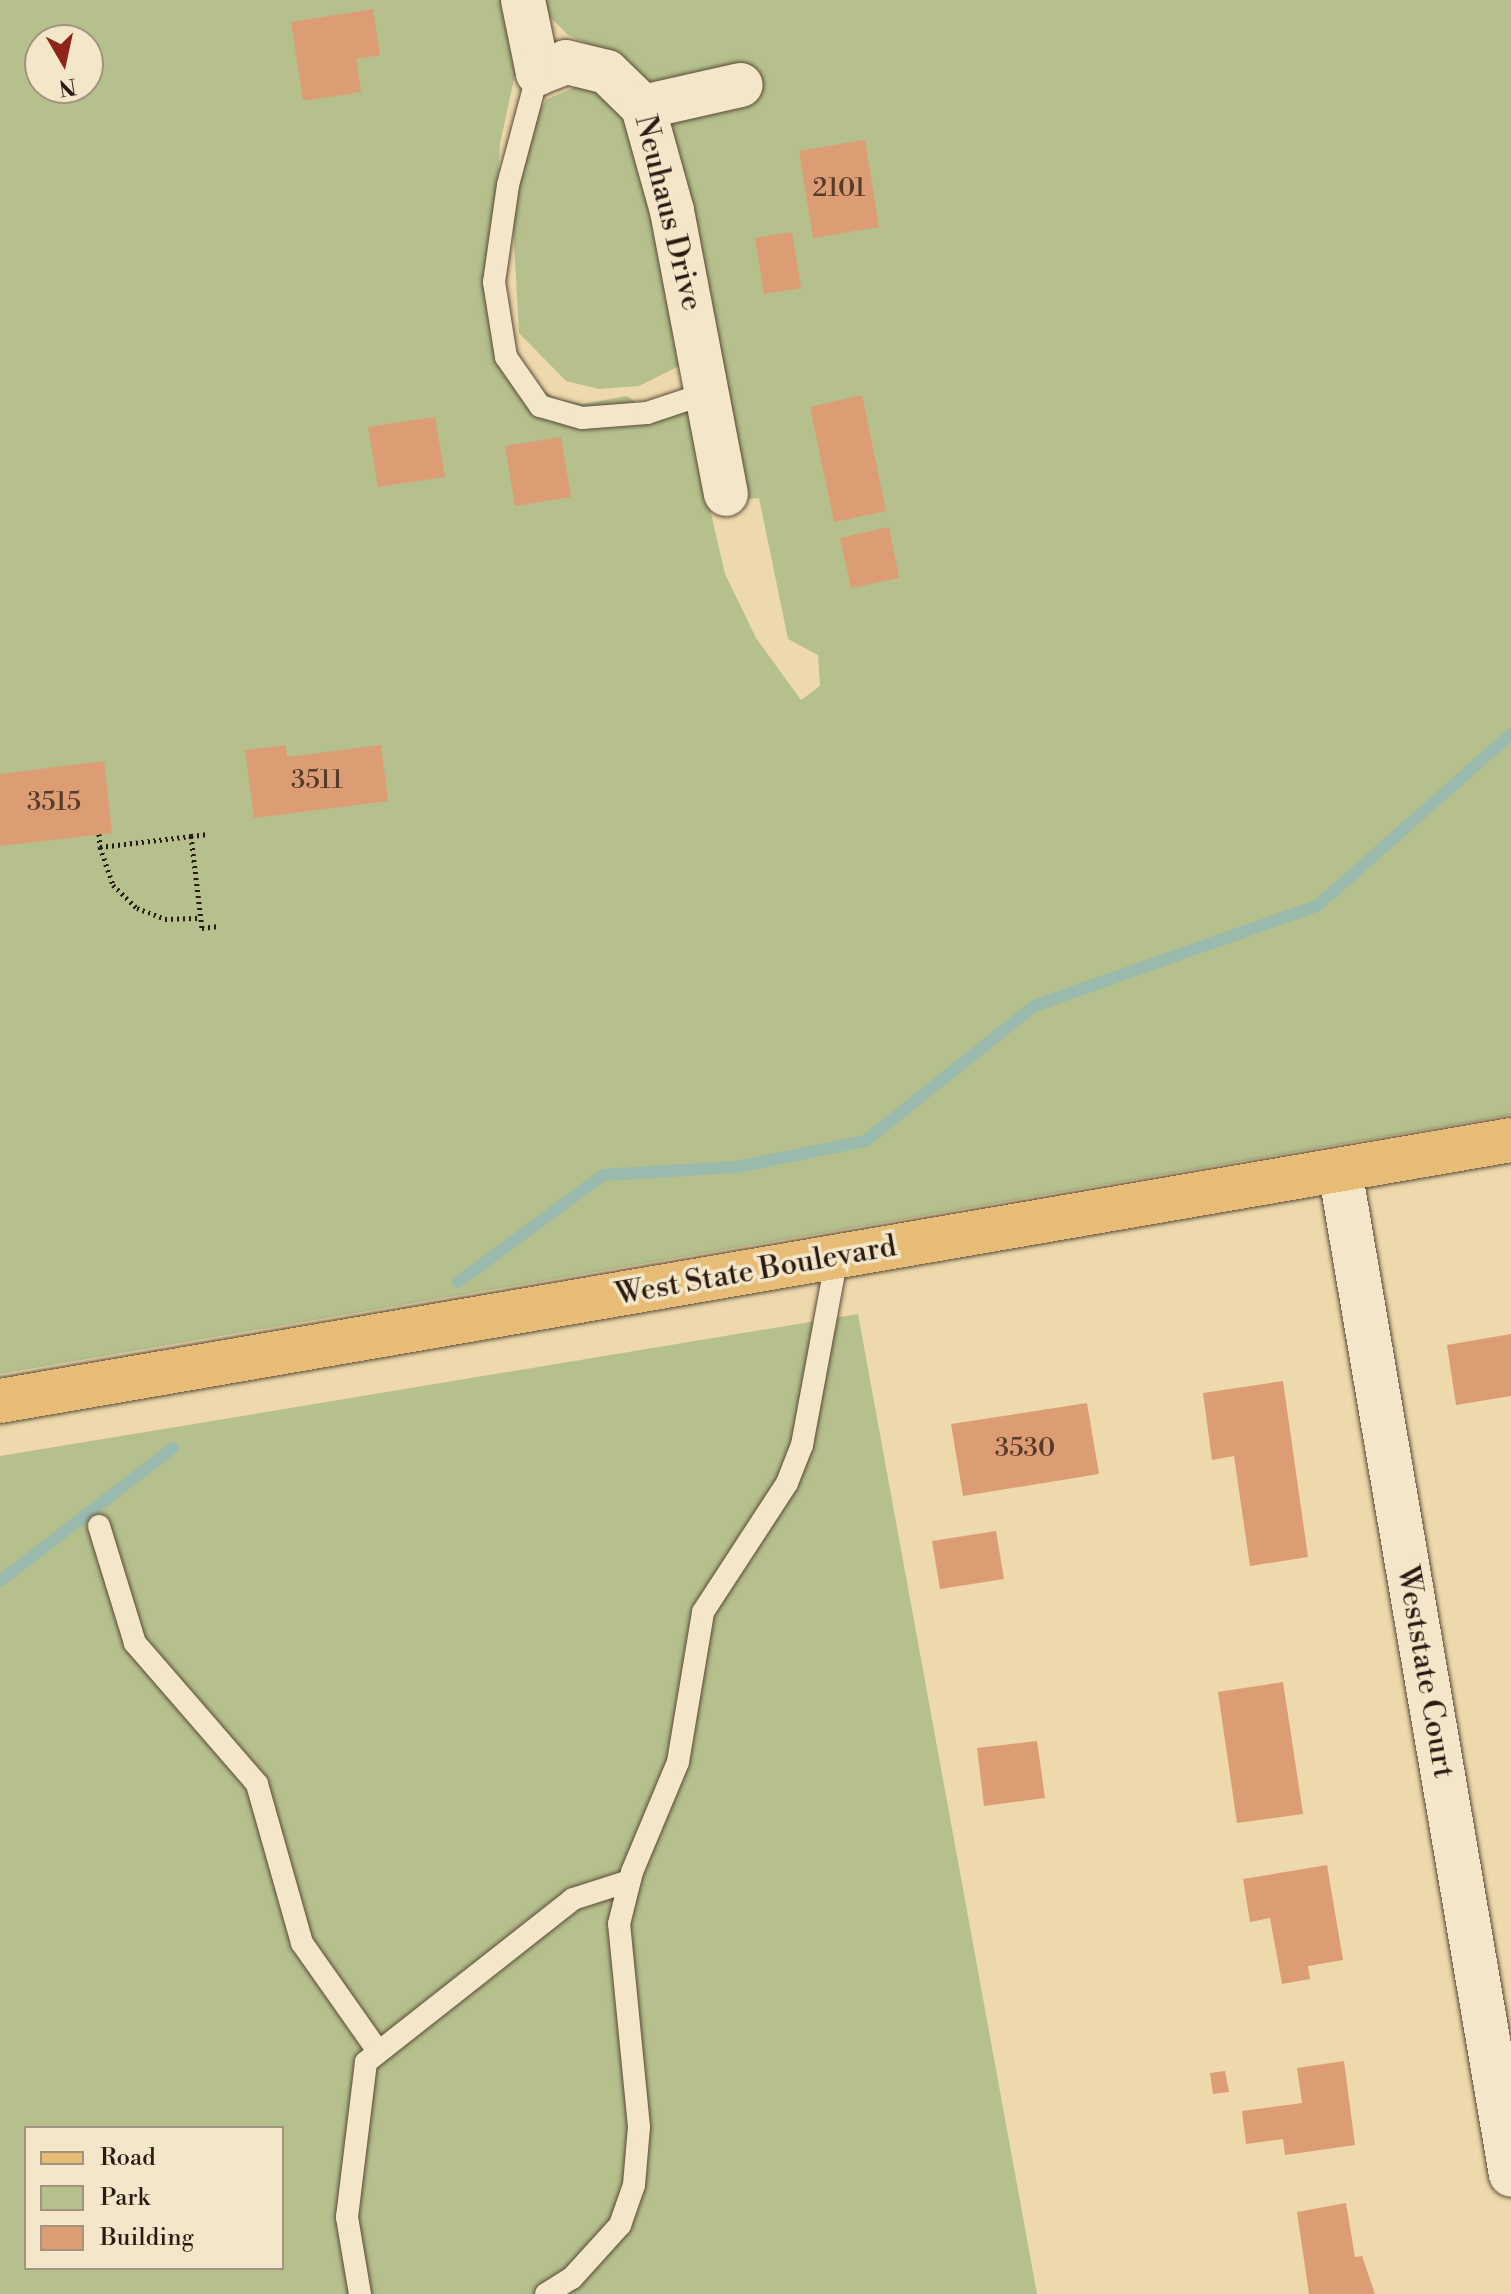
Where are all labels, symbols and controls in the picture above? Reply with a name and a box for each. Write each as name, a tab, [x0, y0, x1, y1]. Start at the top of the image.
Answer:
north arrow	[24, 24, 104, 104]
text: N	[57, 72, 78, 101]
street label: Neuhaus Drive	[626, 112, 710, 314]
house number: 2101	[812, 173, 866, 205]
house number: 3511	[291, 765, 343, 797]
house number: 3515	[27, 787, 81, 819]
street label: West State Boulevard	[613, 1229, 899, 1313]
house number: 3530	[995, 1433, 1055, 1465]
street label: Weststate Court	[1389, 1563, 1461, 1781]
legend	[24, 2126, 284, 2270]
text: Road	[100, 2143, 156, 2173]
text: Park	[100, 2183, 150, 2213]
text: Building	[100, 2223, 194, 2253]

